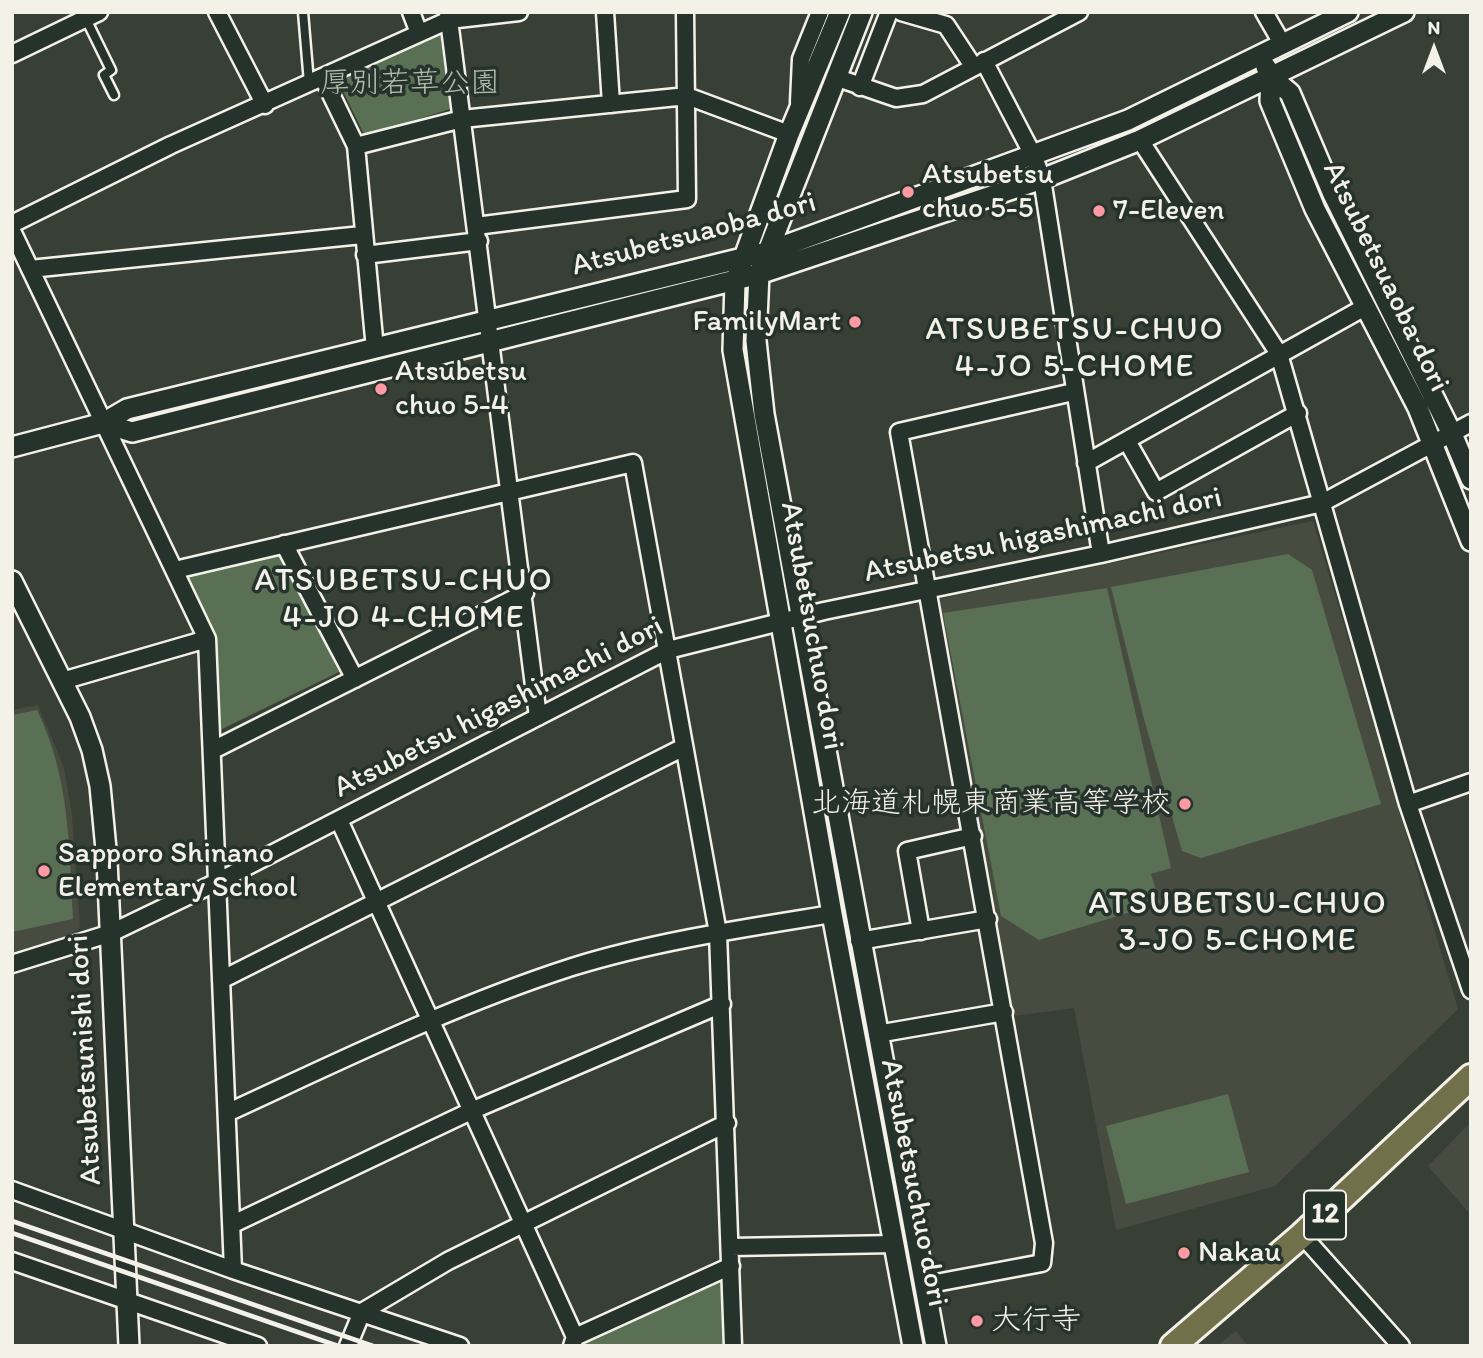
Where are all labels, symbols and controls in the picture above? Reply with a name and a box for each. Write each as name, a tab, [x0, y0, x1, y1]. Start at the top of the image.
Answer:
north arrow	[1399, 14, 1469, 84]
text: N	[1428, 16, 1440, 39]
park label: 厚別若草公園	[320, 66, 500, 102]
street label: Atsubetsuaoba dori	[1314, 156, 1456, 398]
place label: Atsubetsu chuo 5-5	[922, 157, 1054, 228]
marker: Atsubetsu chuo 5-5	[900, 184, 916, 200]
street label: Atsubetsuaoba dori	[568, 185, 820, 285]
place label: 7-Eleven	[1113, 193, 1224, 229]
marker: 7-Eleven	[1091, 203, 1107, 219]
place label: FamilyMart	[693, 304, 841, 340]
district label: ATSUBETSU-CHUO 4-JO 5-CHOME	[927, 312, 1223, 387]
marker: FamilyMart	[847, 314, 863, 330]
place label: Atsubetsu chuo 5-4	[395, 354, 527, 424]
marker: Atsubetsu chuo 5-4	[373, 381, 389, 397]
street label: Atsubetsu higashimachi dori	[861, 480, 1225, 592]
street label: Atsubetsuchuo dori	[771, 499, 851, 753]
district label: ATSUBETSU-CHUO 4-JO 4-CHOME	[256, 563, 552, 638]
street label: Atsubetsu higashimachi dori	[328, 609, 670, 807]
place label: 北海道札幌東商業高等学校	[811, 786, 1171, 822]
marker: 北海道札幌東商業高等学校	[1177, 796, 1193, 812]
place label: Sapporo Shinano Elementary School	[58, 836, 297, 906]
marker: Sapporo Shinano Elementary School	[36, 863, 52, 879]
district label: ATSUBETSU-CHUO 3-JO 5-CHOME	[1090, 886, 1386, 961]
street label: Atsubetsunishi dori	[61, 934, 111, 1186]
street label: Atsubetsuchuo dori	[871, 1056, 955, 1310]
road number: 12	[1304, 1190, 1346, 1240]
place label: Nakau	[1198, 1235, 1281, 1271]
marker: Nakau	[1176, 1245, 1192, 1261]
place label: 大行寺	[991, 1303, 1081, 1339]
marker: 大行寺	[969, 1313, 985, 1329]

